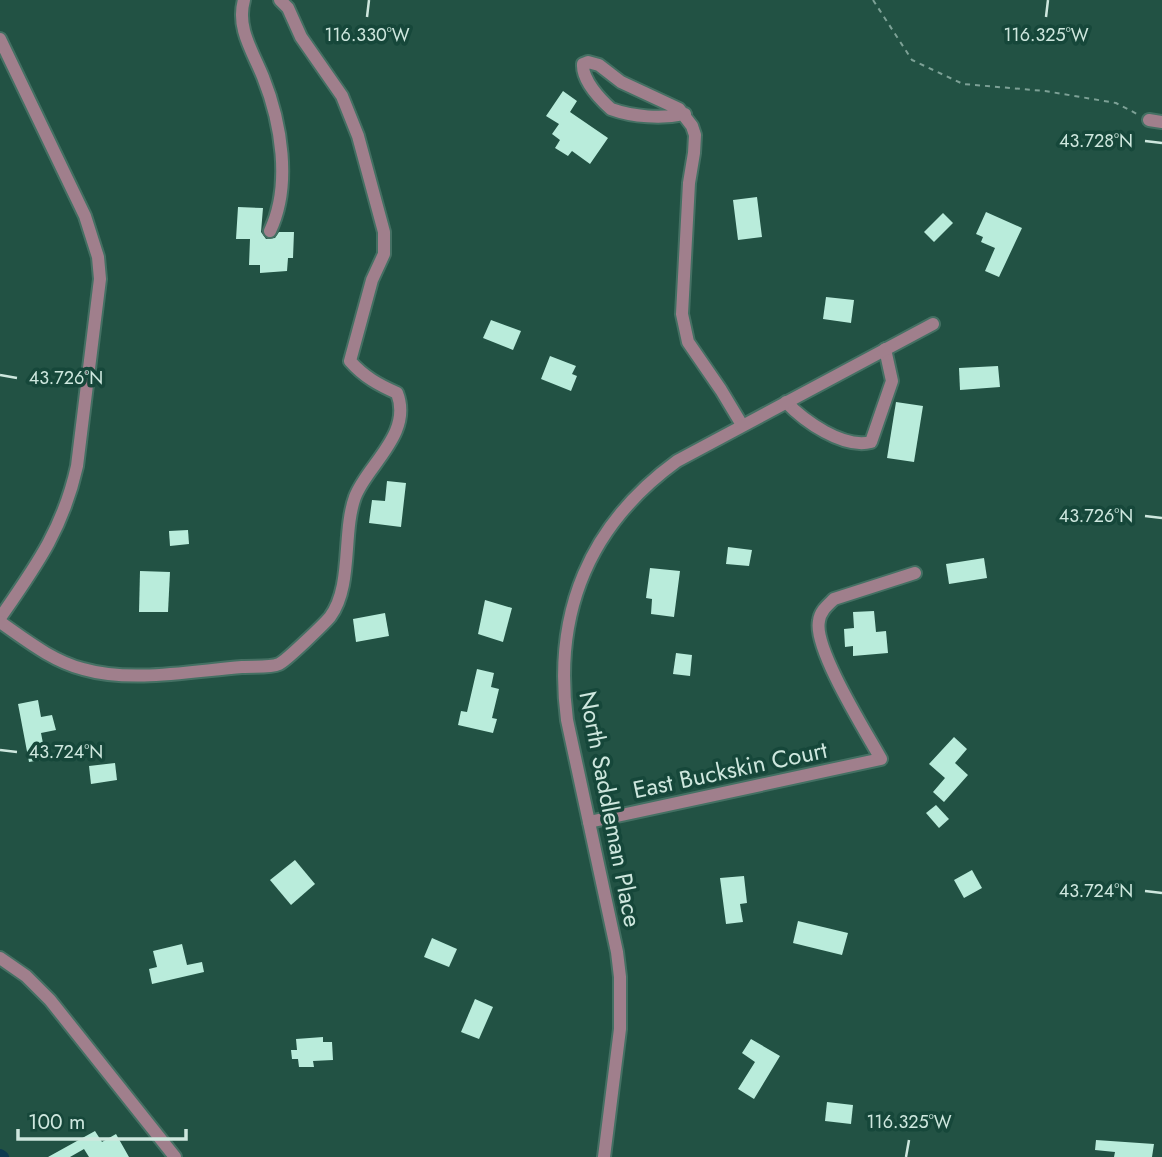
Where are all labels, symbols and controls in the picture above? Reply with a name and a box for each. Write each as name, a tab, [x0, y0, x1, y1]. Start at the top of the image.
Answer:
text: 116.330°W	[324, 22, 410, 48]
text: 116.325°W	[1003, 22, 1089, 48]
text: 43.728°N	[1059, 128, 1133, 154]
text: 43.726°N	[29, 365, 103, 391]
text: 43.726°N	[1059, 503, 1133, 529]
street label: North Saddleman Place	[570, 688, 651, 930]
street label: East Buckskin Court	[630, 732, 831, 807]
text: 43.724°N	[29, 739, 103, 765]
text: 43.724°N	[1059, 878, 1133, 904]
scale bar	[18, 1098, 186, 1142]
text: 100 m	[28, 1107, 85, 1137]
text: 116.325°W	[866, 1109, 952, 1135]

